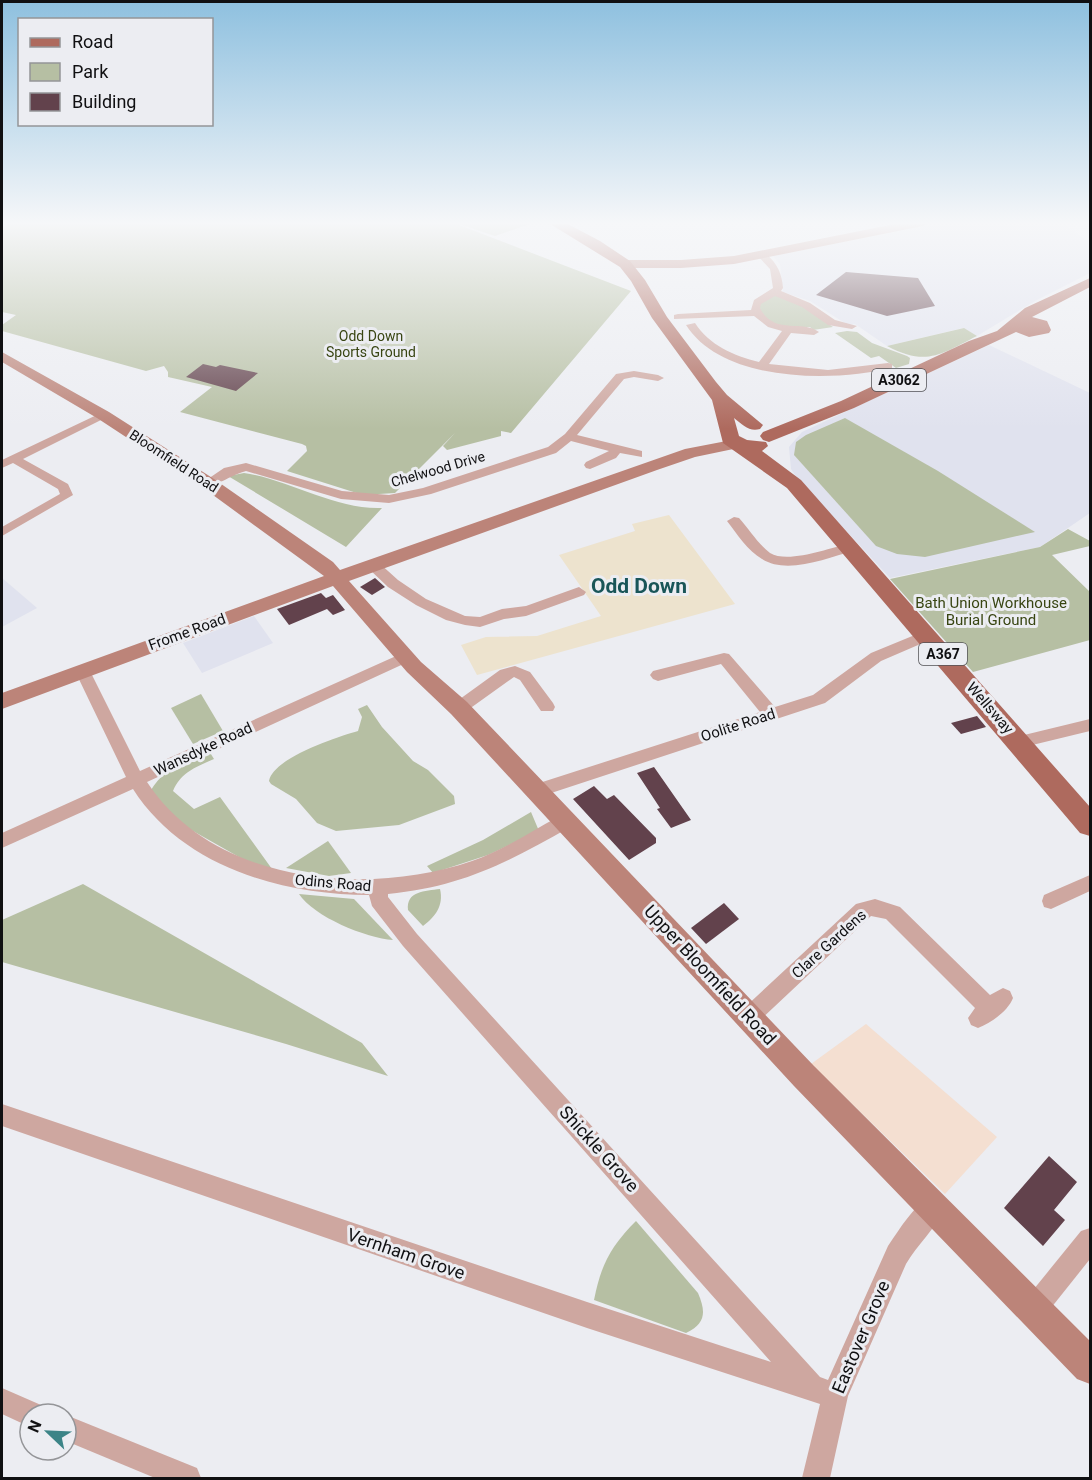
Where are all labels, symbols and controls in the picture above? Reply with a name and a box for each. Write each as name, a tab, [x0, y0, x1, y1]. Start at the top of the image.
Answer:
legend	[18, 18, 213, 126]
text: Road	[72, 31, 113, 52]
text: Park	[72, 61, 109, 82]
text: Building	[72, 91, 136, 112]
park label: Odd Down Sports Ground	[326, 328, 416, 360]
road number: A3062	[872, 369, 926, 391]
street label: Bloomfield Road	[127, 426, 221, 496]
street label: Chelwood Drive	[389, 448, 487, 490]
district label: Odd Down	[591, 574, 687, 598]
park label: Bath Union Workhouse Burial Ground	[915, 594, 1067, 629]
street label: Frome Road	[146, 610, 228, 654]
road number: A367	[919, 643, 967, 665]
street label: Wellsway	[963, 679, 1017, 737]
street label: Oolite Road	[699, 705, 777, 745]
street label: Wansdyke Road	[151, 718, 255, 780]
street label: Odins Road	[294, 871, 372, 895]
street label: Upper Bloomfield Road	[640, 900, 781, 1049]
street label: Clare Gardens	[788, 906, 870, 982]
street label: Shickle Grove	[555, 1101, 643, 1196]
street label: Vernham Grove	[345, 1224, 468, 1283]
street label: Eastover Grove	[827, 1277, 894, 1396]
north arrow	[18, 1402, 78, 1462]
text: N	[24, 1417, 46, 1435]

